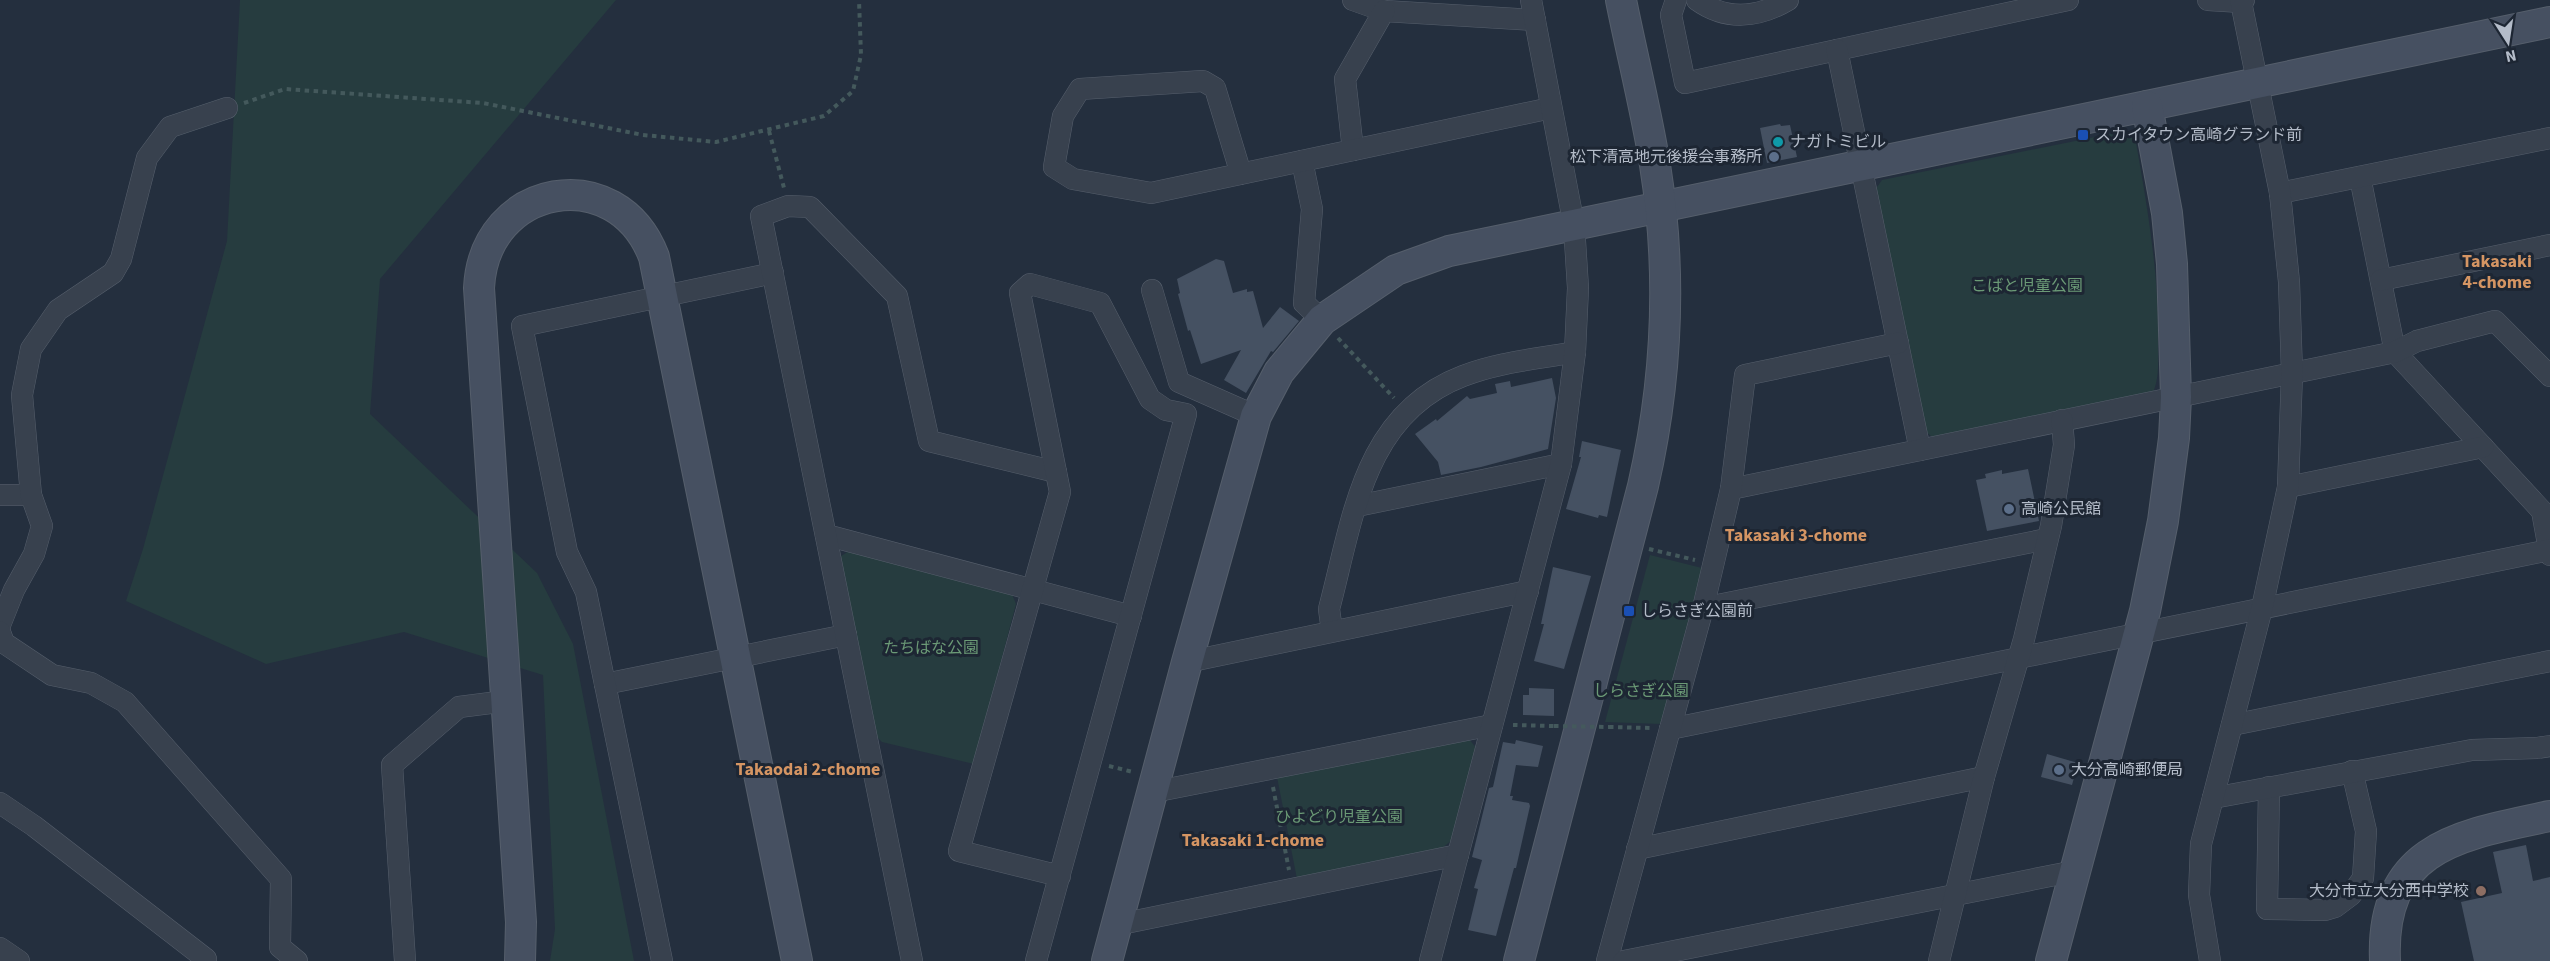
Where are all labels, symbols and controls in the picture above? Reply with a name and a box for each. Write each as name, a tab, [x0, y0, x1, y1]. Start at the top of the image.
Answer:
north arrow	[2478, 12, 2538, 72]
text: N	[2503, 44, 2518, 68]
place label: スカイタウン高崎グランド前	[2095, 124, 2302, 146]
marker: スカイタウン高崎グランド前	[2076, 128, 2090, 142]
place label: ナガトミビル	[1790, 131, 1886, 153]
marker: ナガトミビル	[1771, 135, 1785, 149]
place label: 松下清高地元後援会事務所	[1570, 146, 1762, 168]
marker: 松下清高地元後援会事務所	[1767, 150, 1781, 164]
district label: Takasaki 4-chome	[2462, 249, 2532, 295]
park label: こばと児童公園	[1971, 275, 2083, 297]
place label: 高崎公民館	[2021, 498, 2101, 520]
marker: 高崎公民館	[2002, 502, 2016, 516]
district label: Takasaki 3-chome	[1725, 523, 1867, 548]
place label: しらさぎ公園前	[1641, 600, 1753, 622]
marker: しらさぎ公園前	[1622, 604, 1636, 618]
park label: たちばな公園	[883, 637, 979, 659]
park label: しらさぎ公園	[1593, 680, 1689, 702]
district label: Takaodai 2-chome	[736, 757, 880, 782]
place label: 大分高崎郵便局	[2071, 759, 2183, 781]
marker: 大分高崎郵便局	[2052, 763, 2066, 777]
park label: ひよどり児童公園	[1275, 806, 1403, 828]
district label: Takasaki 1-chome	[1182, 828, 1324, 853]
place label: 大分市立大分西中学校	[2309, 880, 2469, 902]
marker: 大分市立大分西中学校	[2474, 884, 2488, 898]

